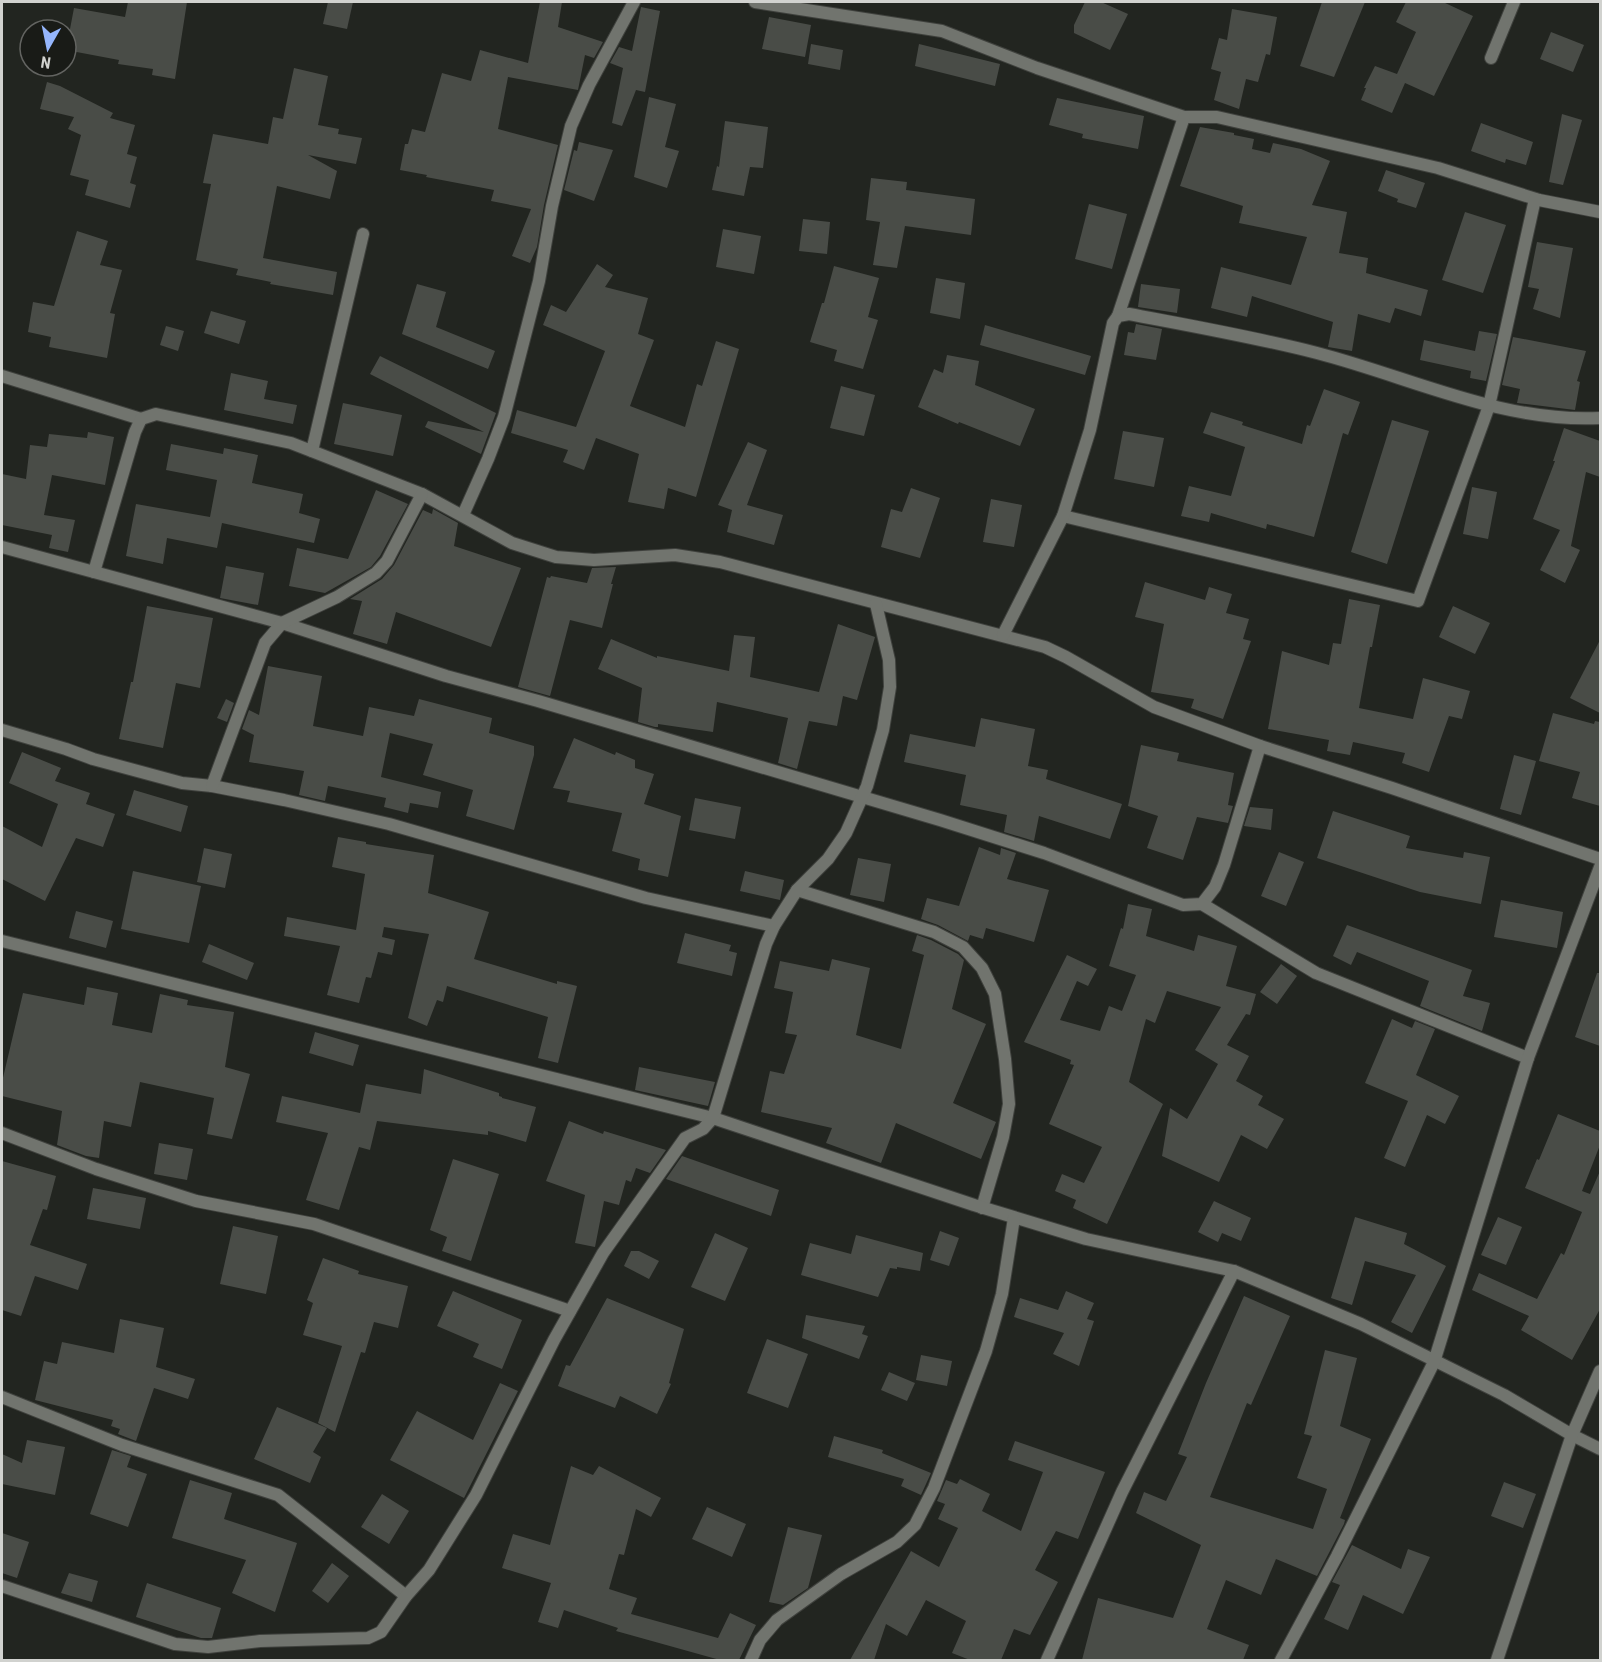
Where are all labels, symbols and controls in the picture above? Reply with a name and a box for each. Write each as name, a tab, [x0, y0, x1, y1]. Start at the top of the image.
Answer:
north arrow	[18, 18, 78, 78]
text: N	[39, 52, 52, 72]

